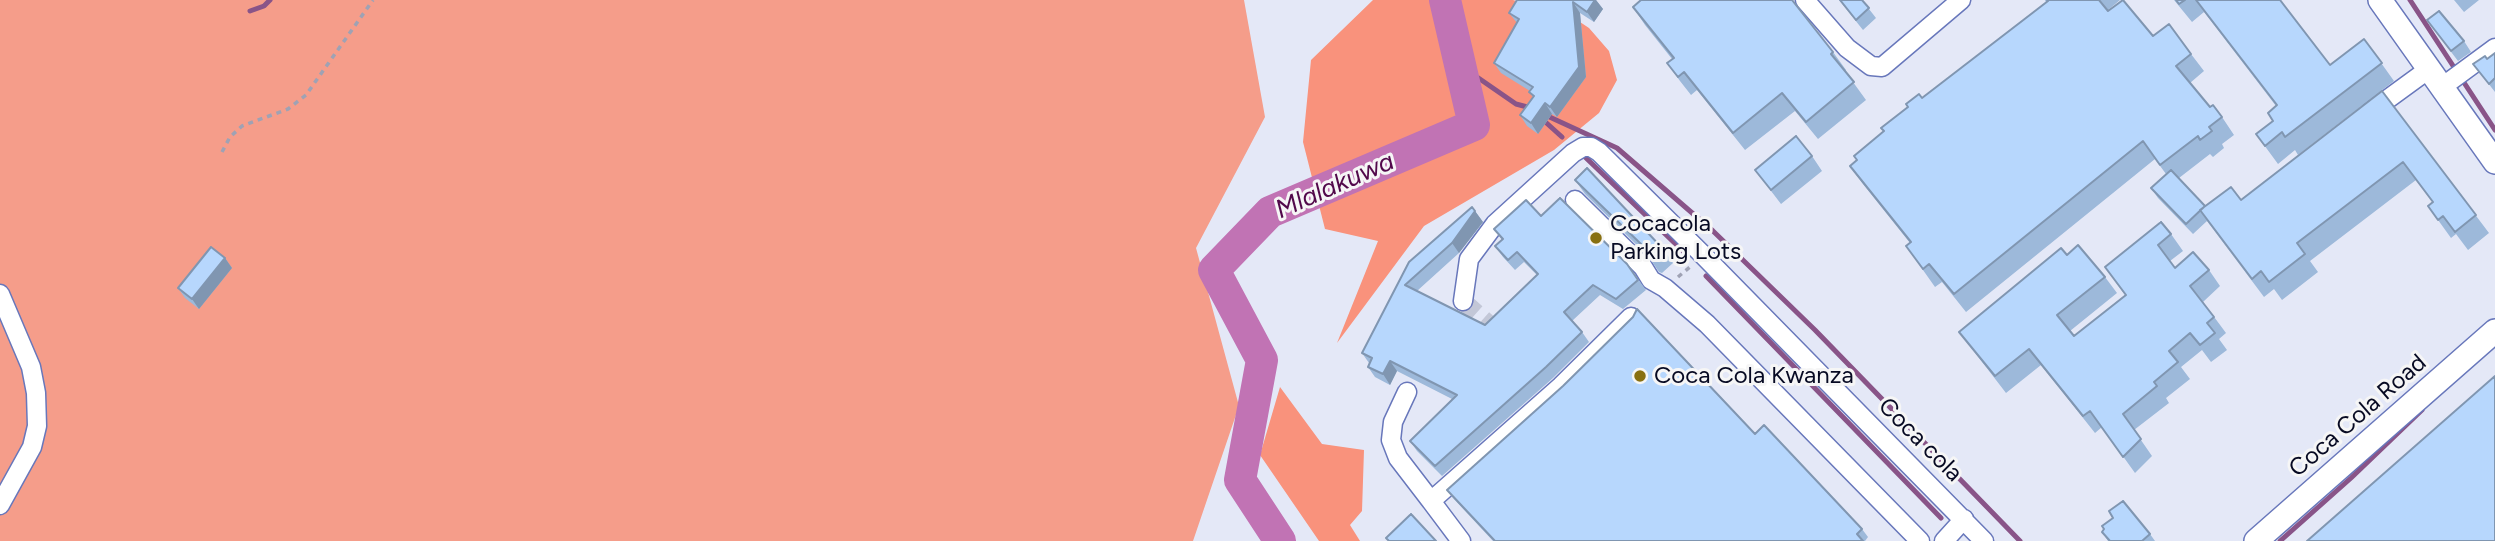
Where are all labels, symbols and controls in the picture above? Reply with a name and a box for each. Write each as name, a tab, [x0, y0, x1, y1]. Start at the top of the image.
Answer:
water label: Mlalakuwa	[1271, 146, 1399, 226]
place label: Cocacola Parking Lots	[1610, 210, 1741, 266]
marker: Cocacola Parking Lots	[1588, 230, 1604, 246]
street label: Coca Cola Road	[2284, 349, 2432, 483]
place label: Coca Cola Kwanza	[1654, 362, 1854, 390]
marker: Coca Cola Kwanza	[1632, 368, 1648, 384]
street label: Coca cola	[1872, 392, 1968, 488]

